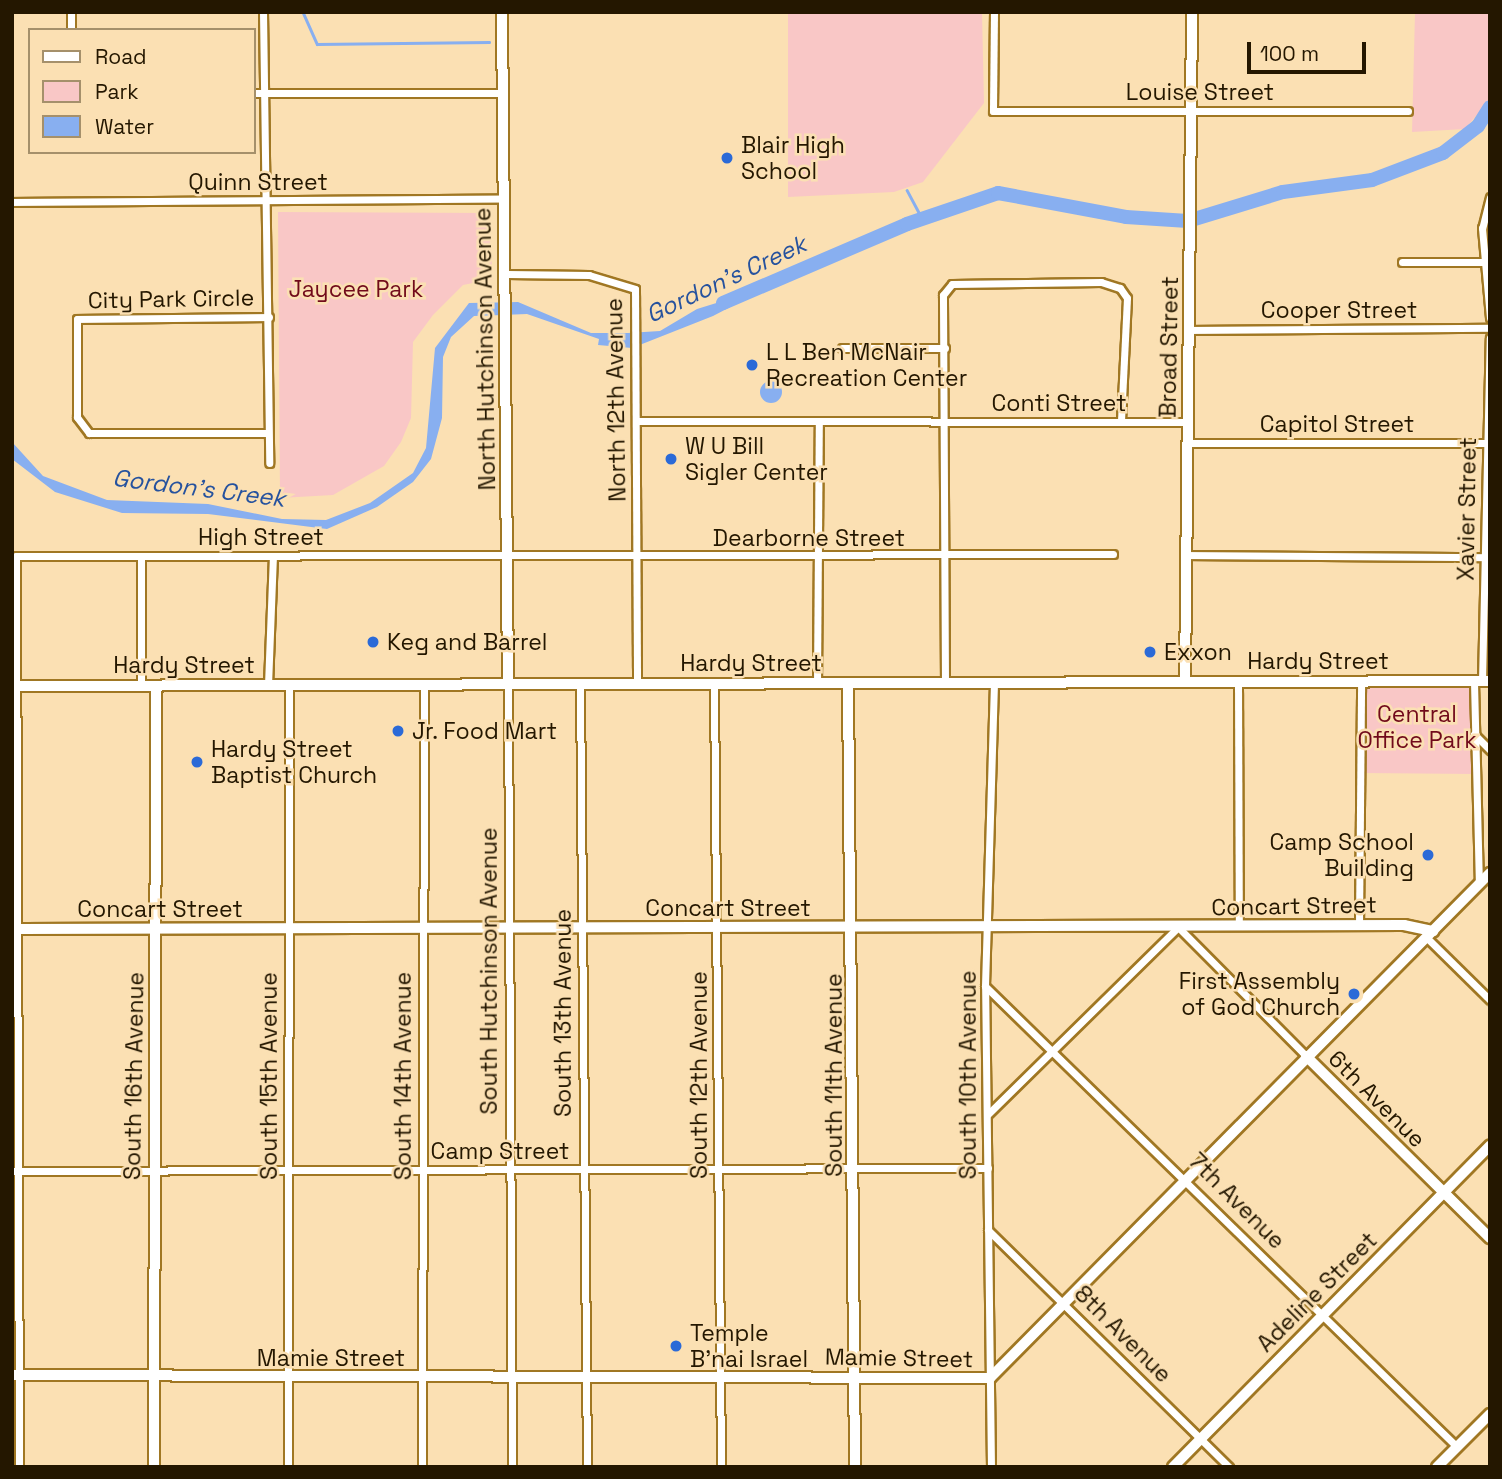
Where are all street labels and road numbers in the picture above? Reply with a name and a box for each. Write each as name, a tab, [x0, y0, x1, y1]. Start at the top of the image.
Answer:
street label: Louise Street	[1126, 78, 1274, 106]
street label: Quinn Street	[188, 168, 328, 196]
street label: North Hutchinson Avenue	[469, 207, 501, 491]
street label: Broad Street	[1154, 276, 1184, 418]
street label: City Park Circle	[88, 284, 254, 314]
street label: Cooper Street	[1261, 296, 1417, 324]
street label: North 12th Avenue	[600, 298, 632, 502]
street label: Conti Street	[991, 389, 1127, 417]
street label: Capitol Street	[1260, 410, 1414, 438]
street label: Xavier Street	[1452, 437, 1482, 581]
street label: High Street	[198, 523, 324, 551]
street label: Dearborne Street	[713, 524, 905, 552]
street label: Hardy Street	[1247, 647, 1389, 675]
street label: Hardy Street	[680, 649, 822, 677]
street label: Hardy Street	[113, 651, 255, 679]
street label: South Hutchinson Avenue	[475, 827, 503, 1115]
street label: Concart Street	[1211, 891, 1377, 921]
street label: Concart Street	[645, 894, 811, 922]
street label: Concart Street	[77, 895, 243, 923]
street label: South 13th Avenue	[549, 909, 577, 1117]
street label: South 10th Avenue	[954, 970, 982, 1180]
street label: South 12th Avenue	[685, 971, 713, 1179]
street label: South 16th Avenue	[118, 972, 150, 1180]
street label: South 15th Avenue	[255, 972, 283, 1180]
street label: South 14th Avenue	[389, 972, 417, 1180]
street label: South 11th Avenue	[820, 973, 848, 1177]
street label: 6th Avenue	[1323, 1045, 1431, 1153]
street label: Camp Street	[431, 1137, 569, 1165]
street label: 7th Avenue	[1183, 1147, 1291, 1255]
street label: Adeline Street	[1251, 1226, 1383, 1358]
street label: 8th Avenue	[1069, 1280, 1177, 1388]
street label: Mamie Street	[825, 1343, 973, 1373]
street label: Mamie Street	[257, 1344, 405, 1372]

